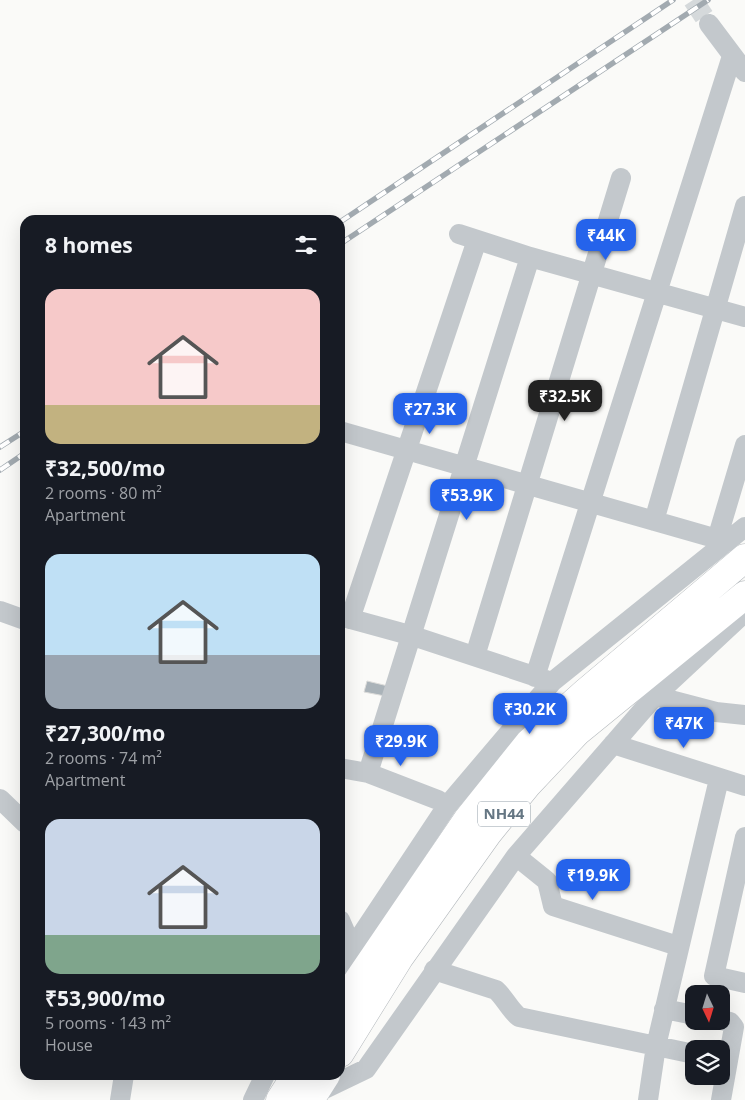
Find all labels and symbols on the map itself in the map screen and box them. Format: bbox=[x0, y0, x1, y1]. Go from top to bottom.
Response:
pin: ₹44K bbox=[576, 218, 636, 261]
pin: ₹32.5K bbox=[524, 380, 606, 422]
pin: ₹27.3K bbox=[389, 392, 471, 435]
pin: ₹53.9K bbox=[426, 478, 508, 521]
pin: ₹30.2K bbox=[489, 692, 571, 735]
pin: ₹47K bbox=[654, 706, 714, 749]
pin: ₹29.9K bbox=[360, 724, 442, 767]
road number: NH44 bbox=[478, 802, 530, 826]
pin: ₹19.9K bbox=[552, 858, 634, 901]
north arrow bbox=[685, 985, 730, 1030]

